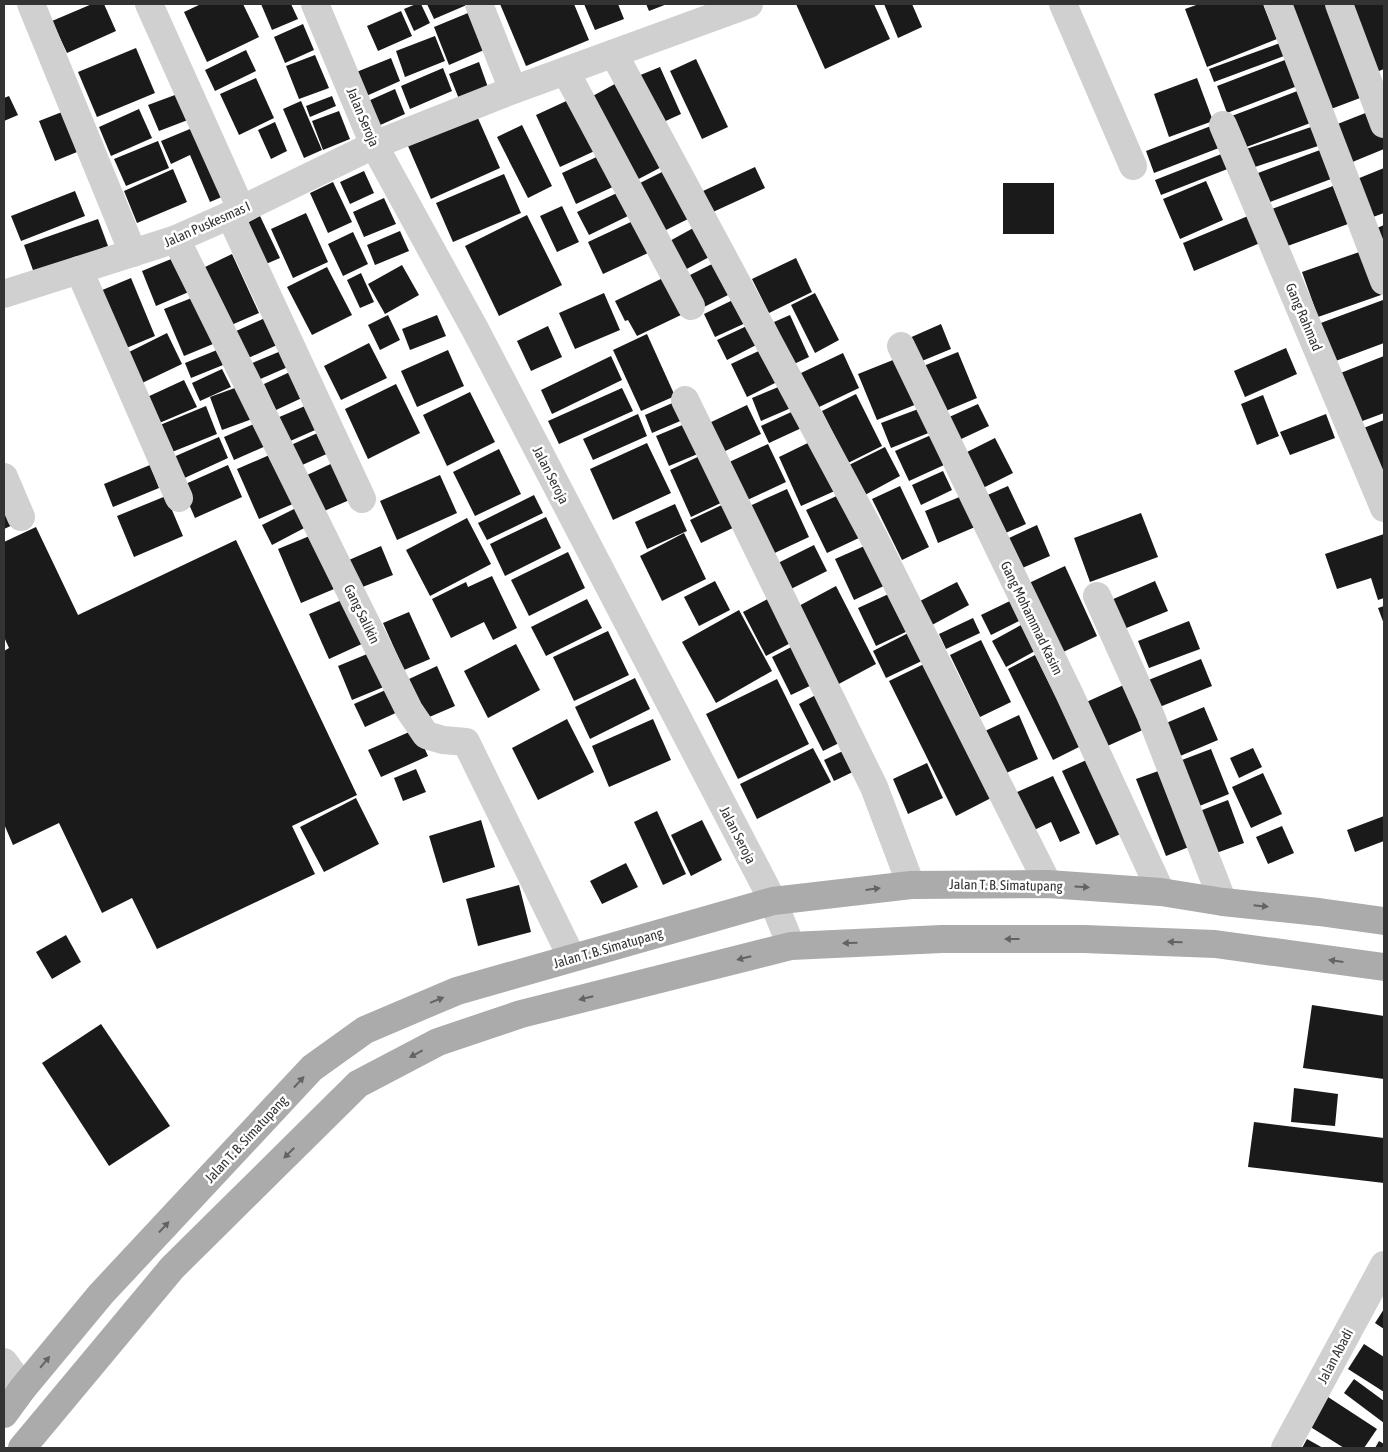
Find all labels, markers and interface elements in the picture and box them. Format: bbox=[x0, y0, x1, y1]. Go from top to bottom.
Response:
street label: Jalan Seroja bbox=[343, 85, 383, 149]
street label: Jalan Puskesmas I bbox=[161, 198, 253, 250]
street label: Gang Rahmad bbox=[1283, 281, 1325, 353]
street label: Jalan Seroja bbox=[530, 443, 572, 507]
street label: Gang Mohammad Kasim bbox=[998, 559, 1066, 677]
street label: Gang Salikin bbox=[341, 582, 383, 646]
street label: Jalan Seroja bbox=[717, 803, 759, 867]
street label: Jalan T. B. Simatupang bbox=[949, 876, 1063, 894]
one-way arrow bbox=[1075, 883, 1091, 891]
one-way arrow bbox=[865, 885, 881, 893]
one-way arrow bbox=[1254, 902, 1270, 910]
street label: Jalan T. B. Simatupang bbox=[551, 925, 665, 971]
one-way arrow bbox=[1004, 935, 1020, 943]
one-way arrow bbox=[1166, 938, 1182, 946]
one-way arrow bbox=[842, 940, 858, 948]
one-way arrow bbox=[736, 954, 751, 962]
one-way arrow bbox=[1328, 957, 1344, 965]
one-way arrow bbox=[579, 994, 594, 1002]
one-way arrow bbox=[429, 996, 444, 1003]
one-way arrow bbox=[408, 1050, 423, 1058]
one-way arrow bbox=[293, 1077, 305, 1089]
street label: Jalan T. B. Simatupang bbox=[202, 1092, 290, 1186]
one-way arrow bbox=[283, 1147, 295, 1159]
one-way arrow bbox=[158, 1221, 170, 1233]
street label: Jalan Abadi bbox=[1314, 1326, 1356, 1386]
one-way arrow bbox=[39, 1355, 50, 1368]

